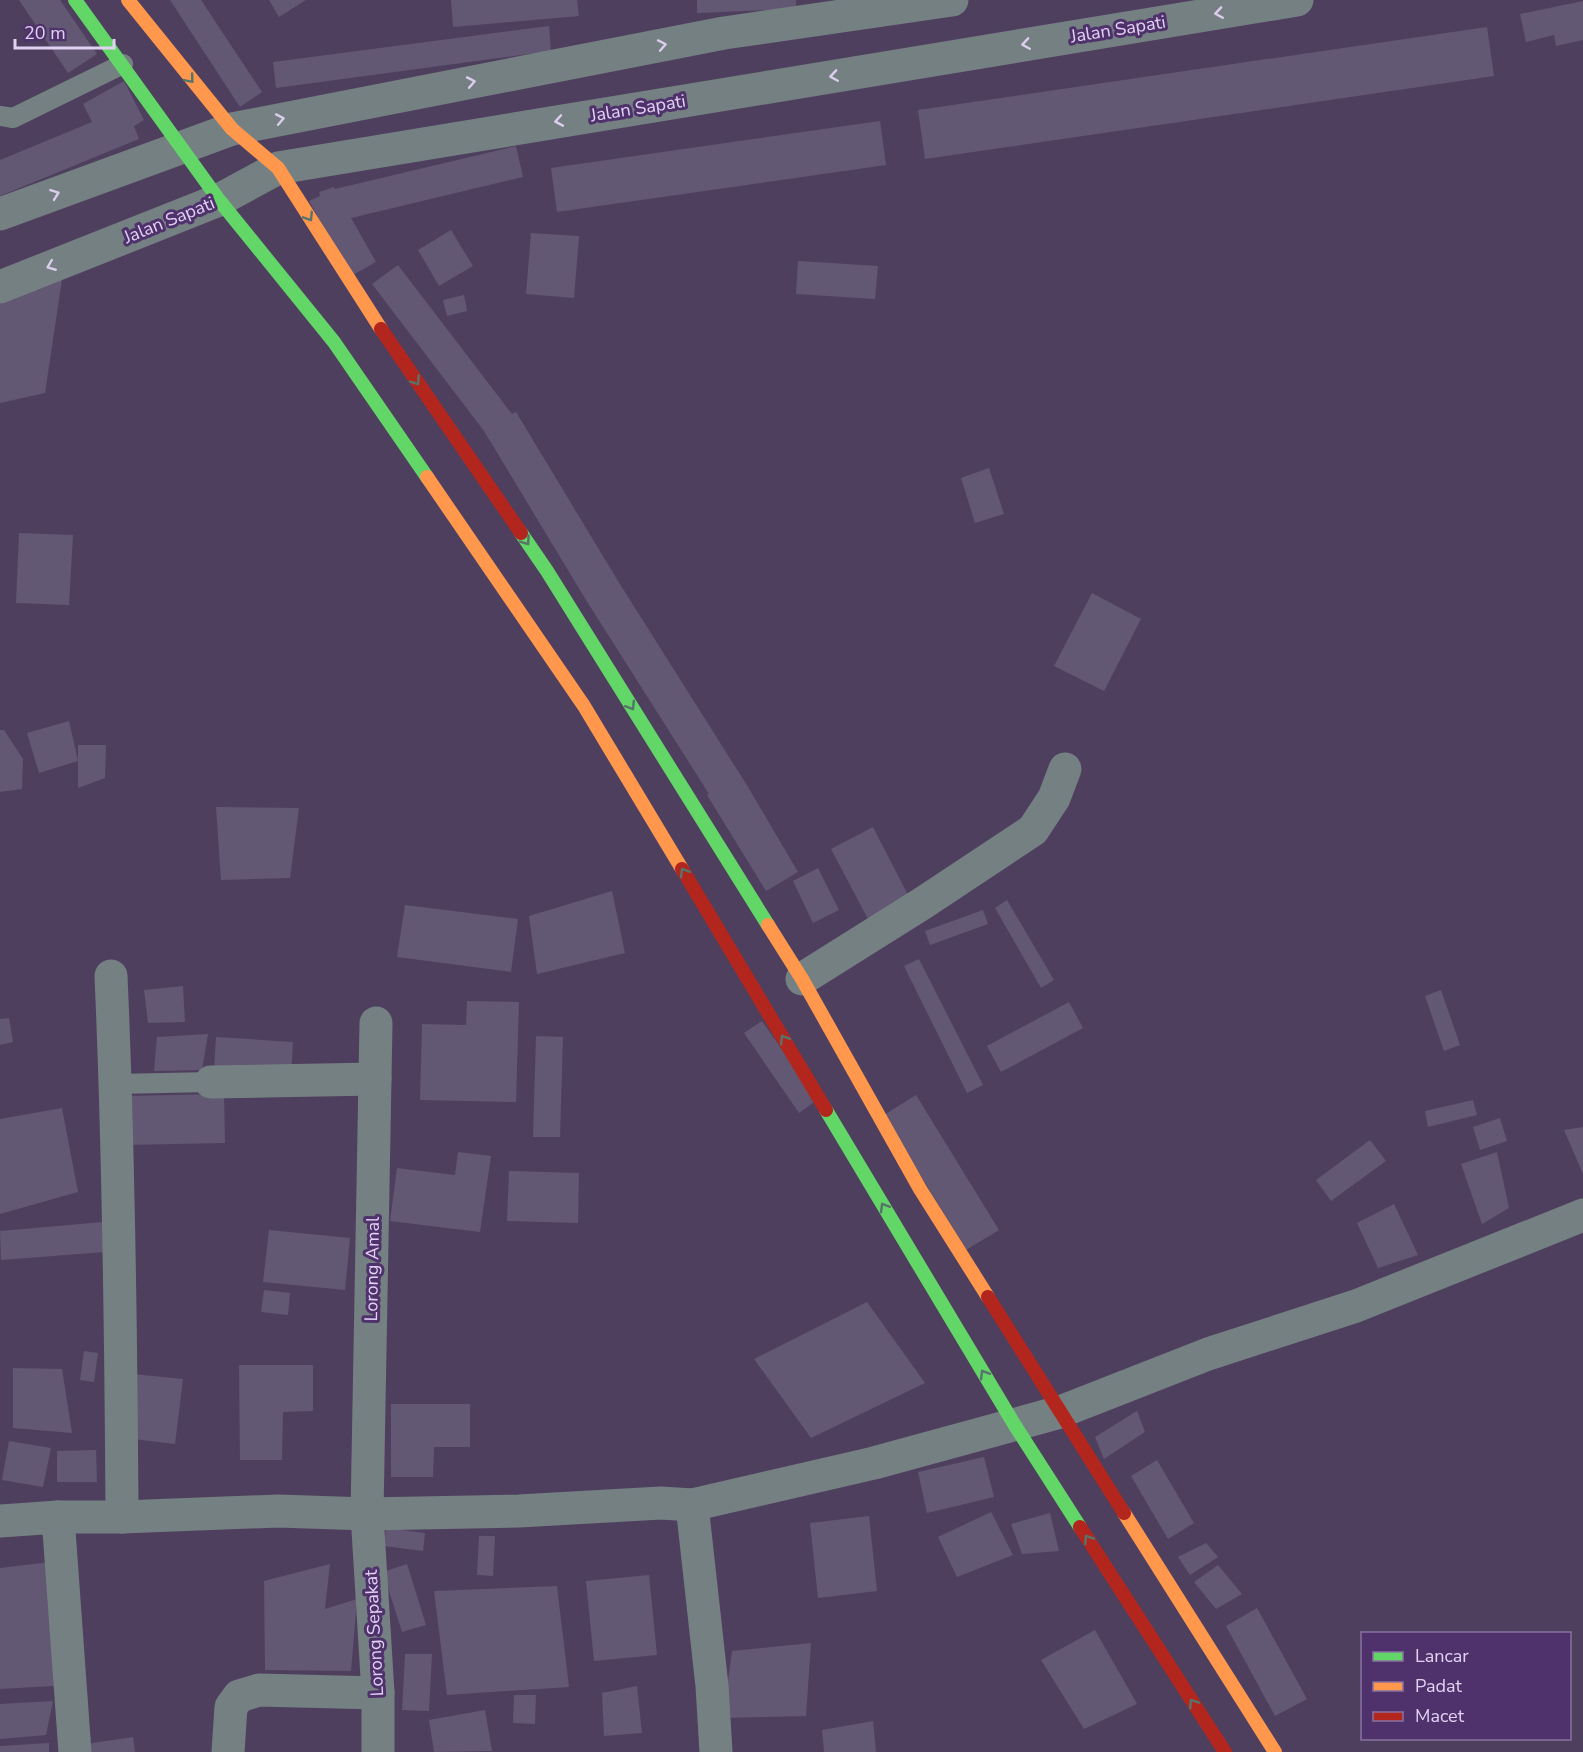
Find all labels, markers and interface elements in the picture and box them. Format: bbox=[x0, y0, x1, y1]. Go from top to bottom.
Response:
one-way arrow bbox=[1214, 6, 1224, 19]
street label: Jalan Sapati bbox=[1068, 10, 1167, 49]
scale bar bbox=[15, 12, 114, 50]
text: 20 m bbox=[24, 21, 66, 45]
one-way arrow bbox=[1022, 38, 1031, 50]
one-way arrow bbox=[657, 39, 667, 52]
one-way arrow bbox=[829, 69, 839, 81]
one-way arrow bbox=[183, 72, 194, 83]
one-way arrow bbox=[466, 76, 476, 89]
street label: Jalan Sapati bbox=[588, 89, 687, 128]
one-way arrow bbox=[274, 113, 284, 126]
one-way arrow bbox=[554, 114, 564, 127]
one-way arrow bbox=[49, 188, 60, 201]
street label: Jalan Sapati bbox=[119, 191, 218, 250]
one-way arrow bbox=[302, 211, 313, 222]
one-way arrow bbox=[46, 259, 57, 272]
one-way arrow bbox=[409, 374, 420, 385]
one-way arrow bbox=[519, 535, 530, 546]
one-way arrow bbox=[624, 699, 635, 710]
one-way arrow bbox=[680, 868, 691, 878]
one-way arrow bbox=[780, 1035, 791, 1045]
one-way arrow bbox=[880, 1203, 892, 1213]
street label: Lorong Amal bbox=[359, 1216, 385, 1322]
one-way arrow bbox=[980, 1370, 992, 1380]
one-way arrow bbox=[1084, 1534, 1095, 1545]
street label: Lorong Sepakat bbox=[359, 1568, 389, 1697]
legend bbox=[1361, 1632, 1571, 1740]
text: Lancar bbox=[1415, 1644, 1469, 1668]
text: Padat bbox=[1415, 1674, 1463, 1698]
one-way arrow bbox=[1189, 1699, 1201, 1709]
text: Macet bbox=[1415, 1704, 1465, 1728]

